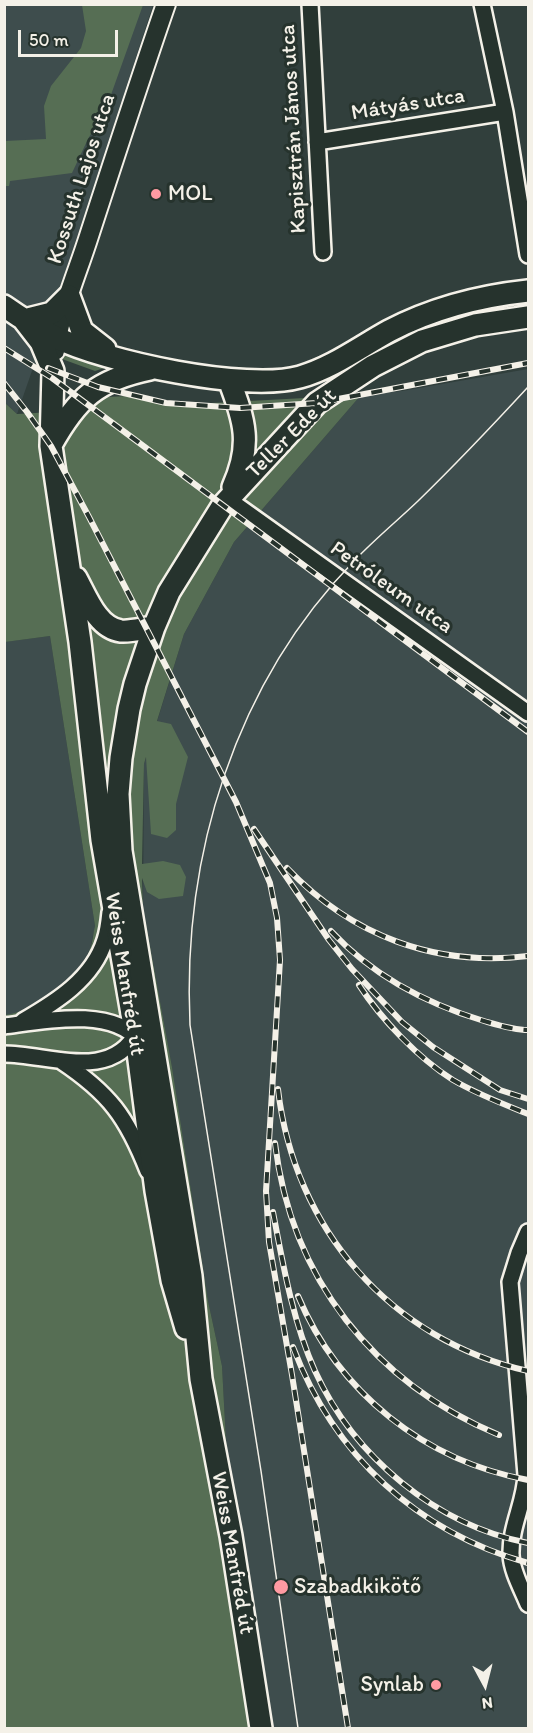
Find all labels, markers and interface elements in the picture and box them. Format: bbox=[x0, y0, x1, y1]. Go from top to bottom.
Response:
scale bar bbox=[21, 18, 122, 56]
street label: Kapisztrán János utca bbox=[275, 24, 313, 234]
text: 50 m bbox=[29, 29, 69, 51]
street label: Mátyás utca bbox=[349, 83, 467, 127]
street label: Kossuth Lajos utca bbox=[42, 91, 122, 267]
place label: MOL bbox=[168, 181, 212, 207]
marker: MOL bbox=[149, 187, 163, 201]
street label: Teller Ede út bbox=[241, 383, 343, 485]
street label: Petróleum utca bbox=[325, 536, 457, 640]
street label: Weiss Manfréd út bbox=[98, 890, 150, 1058]
street label: Weiss Manfréd út bbox=[205, 1469, 259, 1637]
place label: Szabadkikötő bbox=[294, 1574, 421, 1600]
marker: Szabadkikötő bbox=[272, 1578, 290, 1596]
north arrow bbox=[455, 1655, 515, 1715]
place label: Synlab bbox=[361, 1672, 424, 1698]
marker: Synlab bbox=[429, 1678, 443, 1692]
text: N bbox=[481, 1693, 494, 1713]

